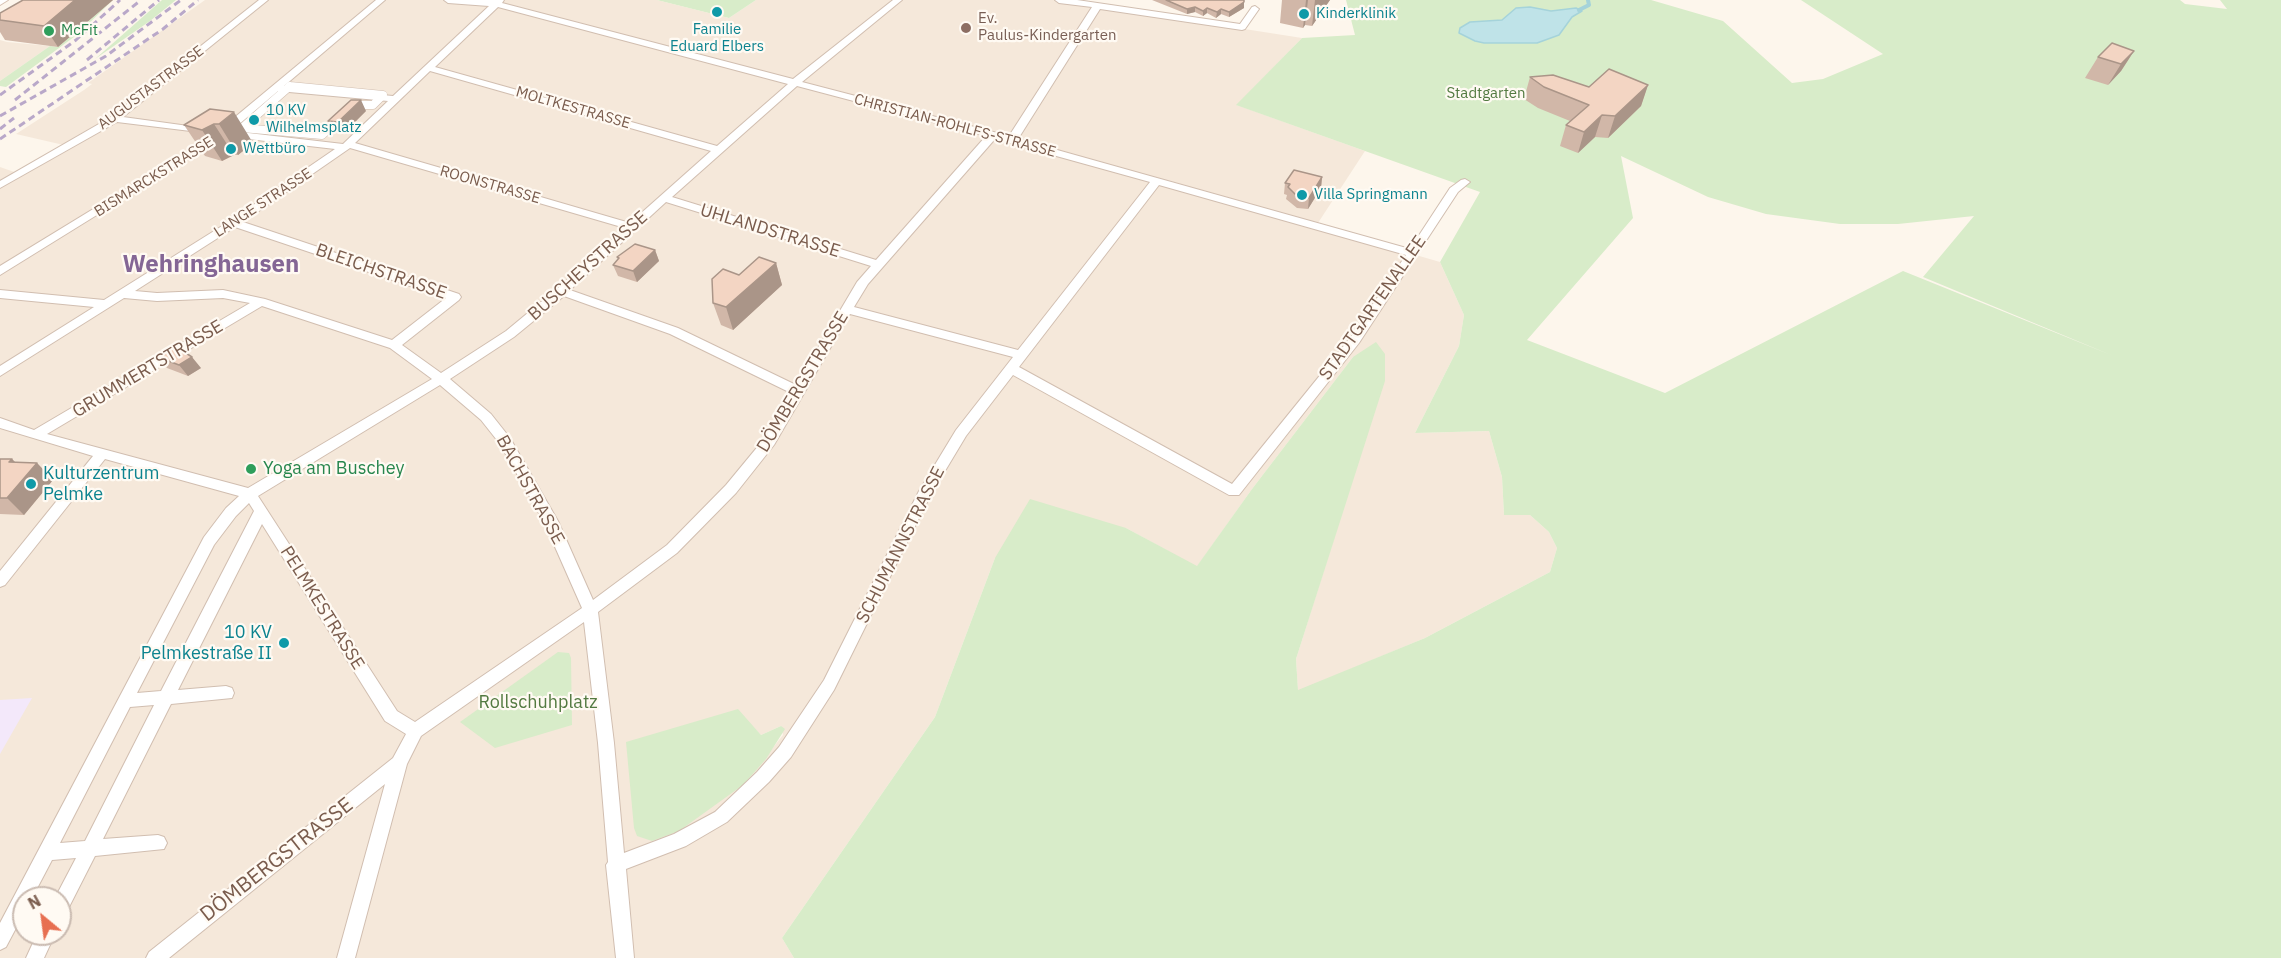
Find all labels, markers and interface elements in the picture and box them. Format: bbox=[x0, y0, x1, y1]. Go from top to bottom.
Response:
marker: Familie Eduard Elbers bbox=[710, 5, 724, 19]
place label: Kinderklinik bbox=[1316, 5, 1396, 23]
marker: Kinderklinik bbox=[1297, 7, 1311, 21]
place label: Ev. Paulus-Kindergarten bbox=[978, 10, 1116, 45]
place label: Familie Eduard Elbers bbox=[670, 21, 764, 56]
marker: Ev. Paulus-Kindergarten bbox=[959, 21, 973, 35]
place label: McFit bbox=[61, 22, 98, 40]
marker: McFit bbox=[42, 24, 56, 38]
street label: AUGUSTASTRASSE bbox=[94, 42, 208, 134]
street label: MOLTKESTRASSE bbox=[514, 83, 632, 133]
park label: Stadtgarten bbox=[1446, 85, 1526, 103]
street label: CHRISTIAN-ROHLFS-STRASSE bbox=[852, 90, 1058, 162]
place label: 10 KV Wilhelmsplatz bbox=[266, 102, 361, 137]
marker: 10 KV Wilhelmsplatz bbox=[247, 113, 261, 127]
street label: BISMARCKSTRASSE bbox=[91, 133, 217, 221]
place label: Wettbüro bbox=[243, 140, 306, 158]
marker: Wettbüro bbox=[224, 142, 238, 156]
street label: ROONSTRASSE bbox=[438, 162, 542, 208]
street label: LANGE STRASSE bbox=[211, 165, 315, 241]
place label: Villa Springmann bbox=[1314, 186, 1428, 204]
marker: Villa Springmann bbox=[1295, 188, 1309, 202]
street label: UHLANDSTRASSE bbox=[697, 199, 843, 263]
street label: BUSCHEYSTRASSE bbox=[524, 207, 652, 325]
street label: STADTGARTENALLEE bbox=[1315, 232, 1431, 384]
street label: BLEICHSTRASSE bbox=[313, 239, 449, 305]
district label: Wehringhausen bbox=[123, 251, 299, 279]
street label: DÖMBERGSTRASSE bbox=[752, 308, 854, 456]
street label: GRUMMERTSTRASSE bbox=[69, 316, 227, 422]
street label: BACHSTRASSE bbox=[491, 432, 569, 548]
place label: Yoga am Buschey bbox=[263, 458, 405, 480]
marker: Yoga am Buschey bbox=[244, 462, 258, 476]
place label: Kulturzentrum Pelmke bbox=[43, 463, 160, 506]
street label: SCHUMANNSTRASSE bbox=[852, 463, 950, 627]
marker: Kulturzentrum Pelmke bbox=[24, 477, 38, 491]
street label: PELMKESTRASSE bbox=[275, 542, 369, 674]
place label: 10 KV Pelmkestraße II bbox=[141, 622, 272, 664]
marker: 10 KV Pelmkestraße II bbox=[277, 636, 291, 650]
park label: Rollschuhplatz bbox=[478, 692, 598, 714]
street label: DÖMBERGSTRASSE bbox=[196, 792, 358, 928]
north arrow bbox=[12, 886, 72, 946]
text: N bbox=[24, 890, 44, 914]

